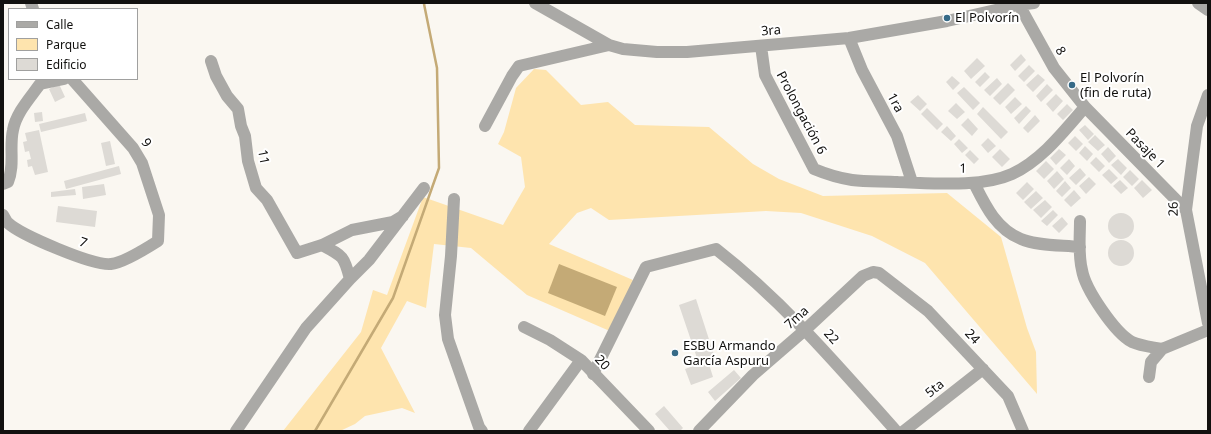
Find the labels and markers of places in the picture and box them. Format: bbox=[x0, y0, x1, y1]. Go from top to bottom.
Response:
place label: El Polvorín bbox=[955, 10, 1019, 26]
marker: El Polvorín bbox=[942, 13, 952, 23]
place label: El Polvorín (fin de ruta) bbox=[1080, 70, 1151, 101]
marker: El Polvorín (fin de ruta) bbox=[1067, 80, 1077, 90]
place label: ESBU Armando García Aspuru bbox=[683, 338, 776, 369]
marker: ESBU Armando García Aspuru bbox=[670, 348, 680, 358]

